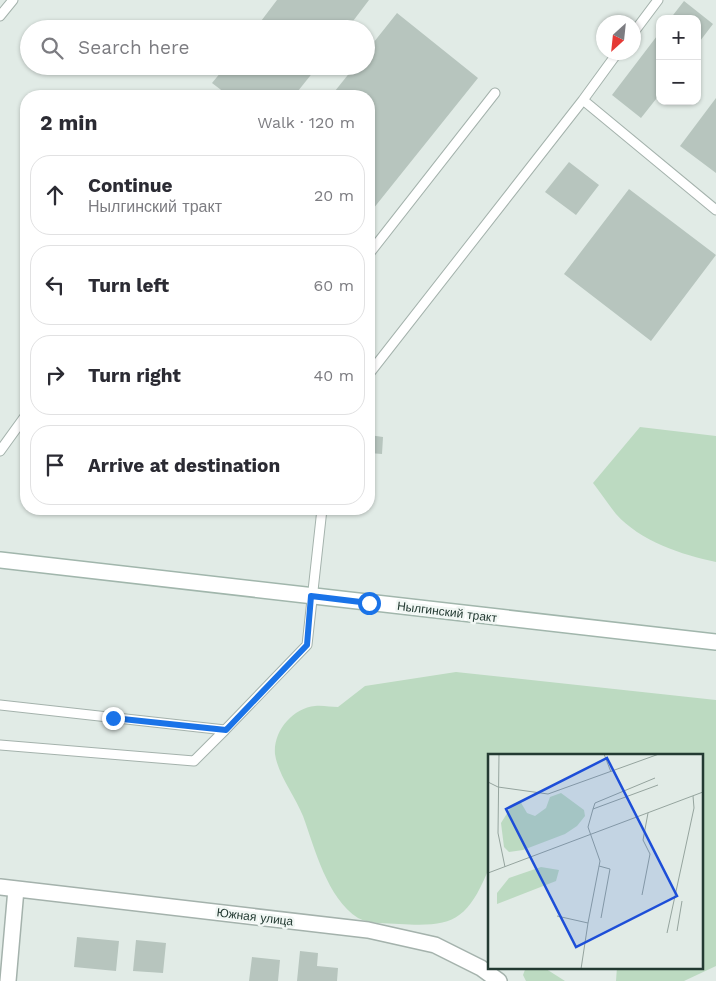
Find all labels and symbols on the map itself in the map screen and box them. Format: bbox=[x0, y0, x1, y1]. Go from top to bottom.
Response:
north arrow bbox=[596, 15, 641, 60]
route start bbox=[358, 592, 381, 615]
street label: Нылгинский тракт bbox=[396, 599, 498, 625]
route end bbox=[102, 707, 125, 730]
inset map bbox=[488, 754, 704, 968]
street label: Южная улица bbox=[216, 905, 294, 929]

